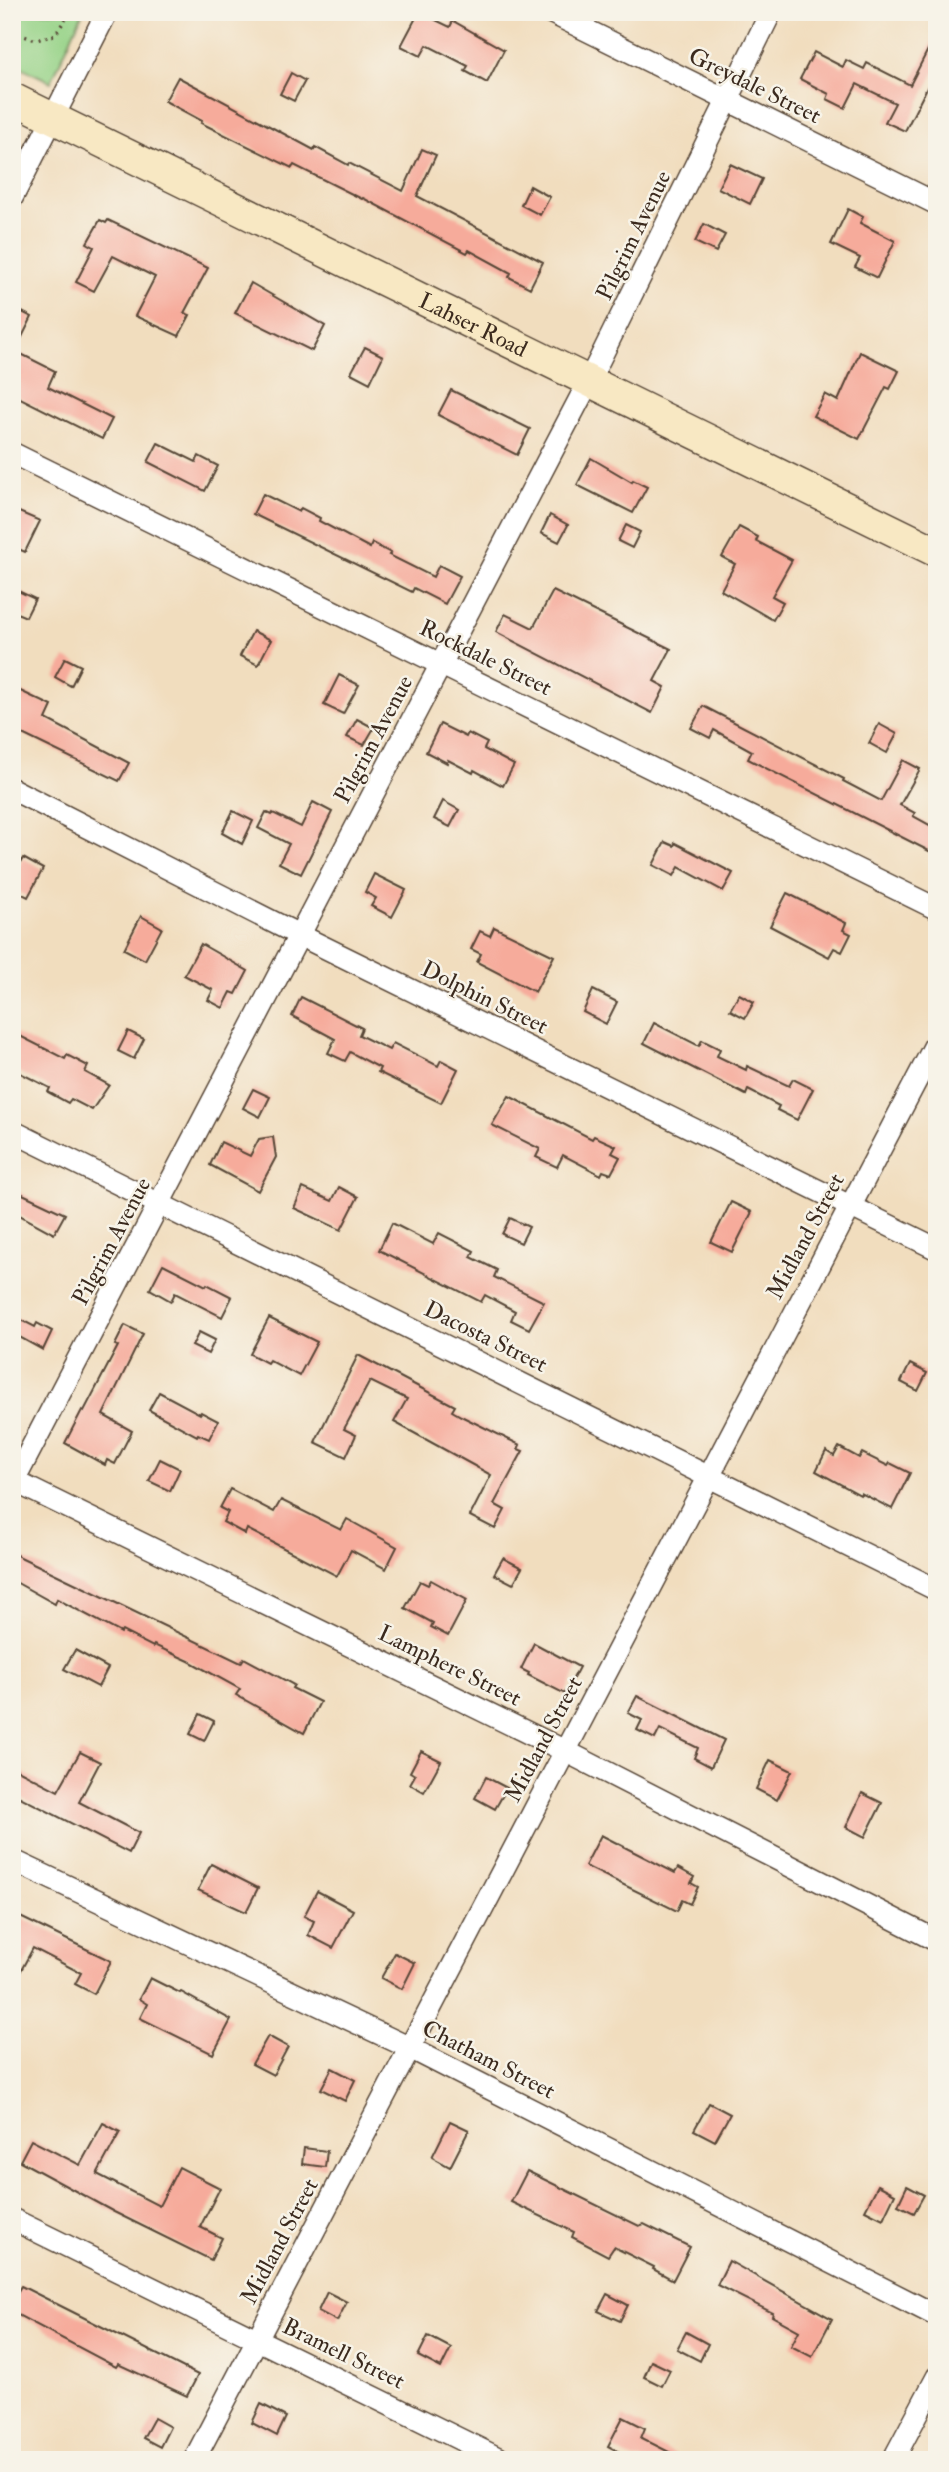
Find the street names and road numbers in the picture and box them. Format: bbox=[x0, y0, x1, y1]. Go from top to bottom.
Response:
street label: Greydale Street bbox=[684, 41, 826, 130]
street label: Pilgrim Avenue bbox=[590, 165, 677, 305]
street label: Lahser Road bbox=[414, 286, 532, 364]
street label: Rockdale Street bbox=[415, 613, 557, 702]
street label: Pilgrim Avenue bbox=[328, 670, 419, 808]
street label: Dolphin Street bbox=[416, 954, 553, 1041]
street label: Midland Street bbox=[760, 1168, 851, 1304]
street label: Pilgrim Avenue bbox=[66, 1172, 157, 1310]
street label: Dacosta Street bbox=[419, 1294, 552, 1379]
street label: Lamphere Street bbox=[373, 1618, 526, 1713]
street label: Midland Street bbox=[498, 1671, 589, 1807]
street label: Chatham Street bbox=[417, 2014, 560, 2105]
street label: Midland Street bbox=[234, 2173, 325, 2309]
street label: Bramell Street bbox=[278, 2311, 410, 2396]

